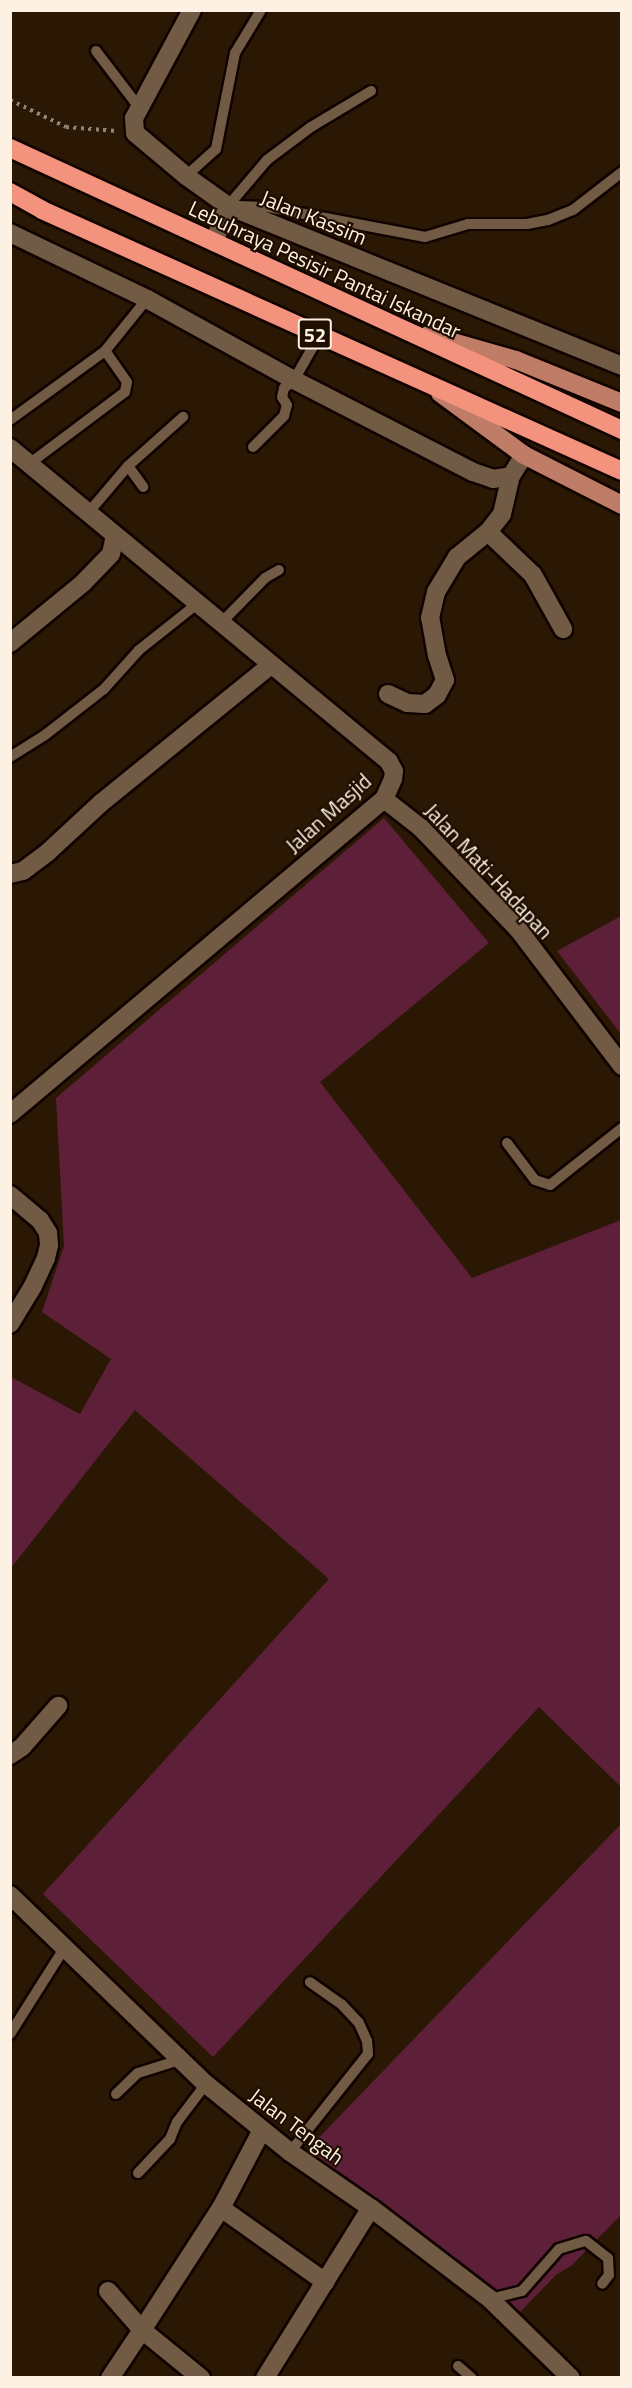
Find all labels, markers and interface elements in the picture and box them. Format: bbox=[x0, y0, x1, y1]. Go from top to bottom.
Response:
street label: Jalan Kassim bbox=[257, 184, 371, 250]
street label: Lebuhraya Pesisir Pantai Iskandar bbox=[185, 195, 465, 343]
road number: 52 bbox=[297, 317, 333, 351]
street label: Jalan Masjid bbox=[280, 768, 376, 858]
street label: Jalan Mati-Hadapan bbox=[420, 798, 558, 944]
street label: Jalan Tengah bbox=[245, 2082, 349, 2170]

